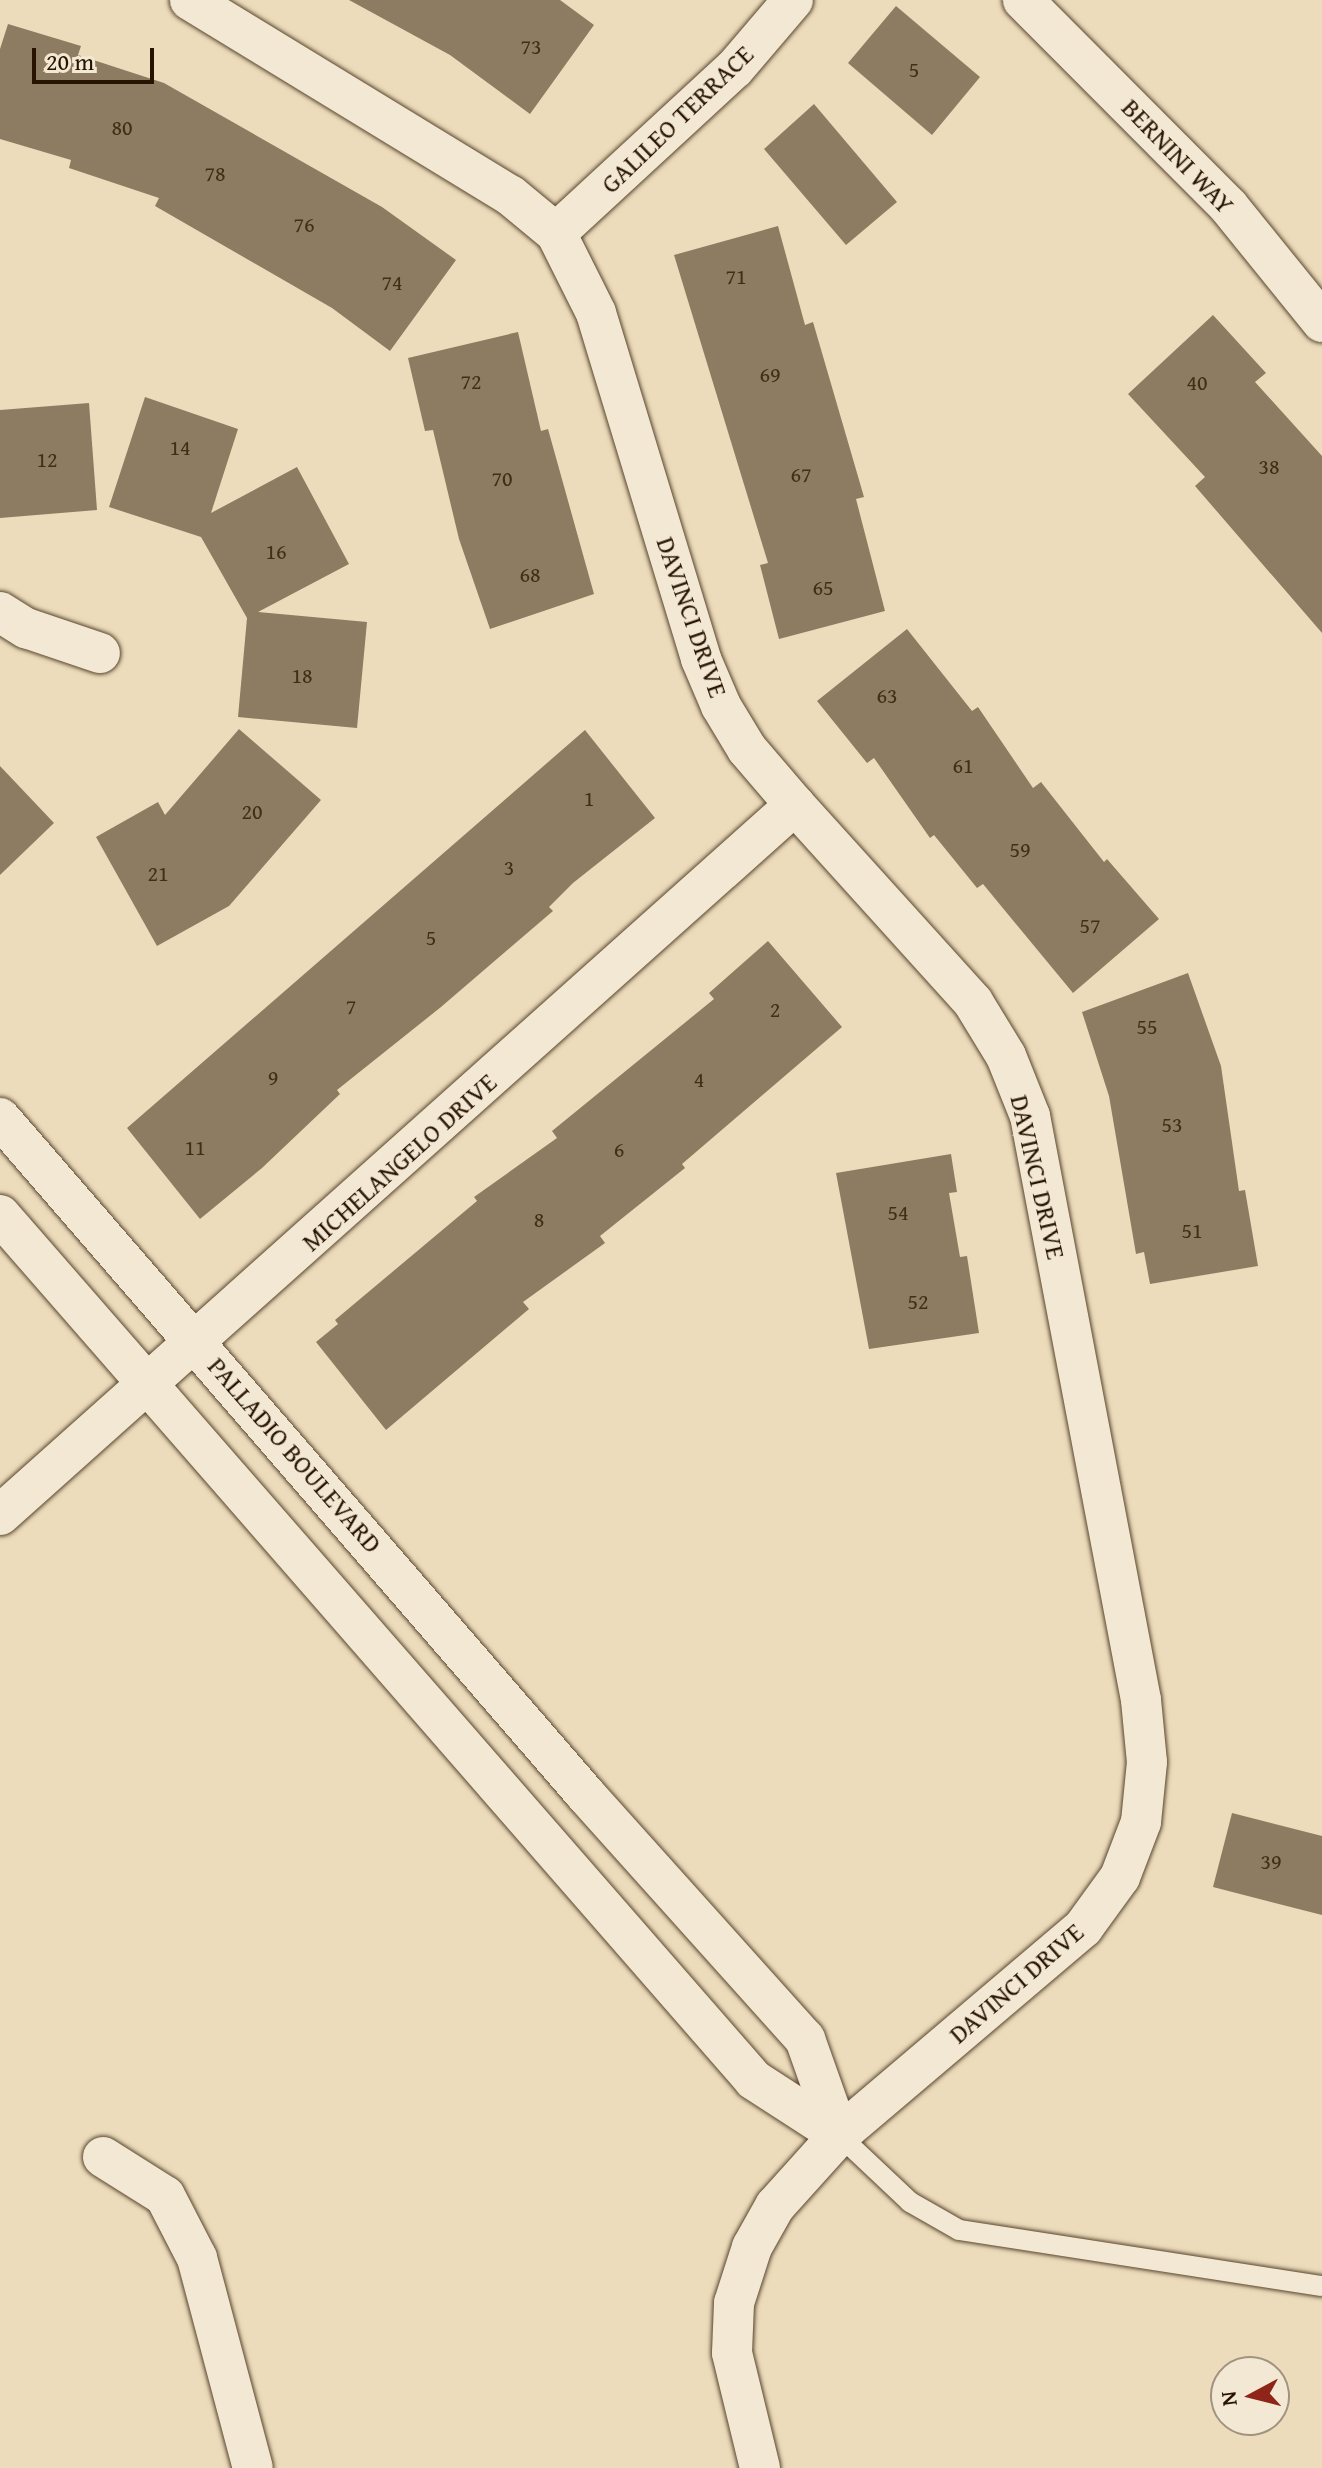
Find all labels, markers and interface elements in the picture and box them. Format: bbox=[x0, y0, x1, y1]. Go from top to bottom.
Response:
scale bar bbox=[36, 32, 158, 82]
house number: 73 bbox=[520, 34, 542, 60]
street label: GALILEO TERRACE bbox=[594, 39, 760, 199]
text: 20 m bbox=[46, 44, 94, 79]
house number: 5 bbox=[909, 57, 919, 83]
street label: BERNINI WAY bbox=[1115, 92, 1241, 220]
house number: 80 bbox=[111, 115, 133, 141]
house number: 78 bbox=[204, 161, 226, 187]
house number: 76 bbox=[293, 212, 315, 238]
house number: 71 bbox=[725, 264, 747, 290]
house number: 74 bbox=[381, 270, 403, 296]
house number: 69 bbox=[759, 362, 781, 388]
house number: 72 bbox=[460, 369, 482, 395]
house number: 40 bbox=[1186, 370, 1208, 396]
house number: 14 bbox=[169, 435, 191, 461]
house number: 12 bbox=[36, 447, 58, 473]
house number: 38 bbox=[1258, 454, 1280, 480]
house number: 67 bbox=[790, 462, 812, 488]
house number: 70 bbox=[491, 466, 513, 492]
street label: DAVINCI DRIVE bbox=[650, 533, 734, 701]
house number: 16 bbox=[265, 539, 287, 565]
house number: 68 bbox=[519, 562, 541, 588]
house number: 65 bbox=[812, 575, 834, 601]
house number: 18 bbox=[291, 663, 313, 689]
house number: 63 bbox=[876, 683, 898, 709]
house number: 61 bbox=[952, 753, 974, 779]
house number: 1 bbox=[584, 786, 594, 812]
house number: 20 bbox=[241, 799, 263, 825]
house number: 59 bbox=[1009, 837, 1031, 863]
house number: 3 bbox=[504, 855, 514, 881]
house number: 21 bbox=[147, 861, 169, 887]
house number: 57 bbox=[1079, 913, 1101, 939]
house number: 5 bbox=[426, 925, 436, 951]
house number: 7 bbox=[346, 994, 356, 1020]
house number: 2 bbox=[770, 997, 780, 1023]
house number: 55 bbox=[1136, 1014, 1158, 1040]
house number: 9 bbox=[268, 1065, 278, 1091]
street label: MICHELANGELO DRIVE bbox=[295, 1066, 503, 1258]
house number: 4 bbox=[694, 1067, 704, 1093]
street label: DAVINCI DRIVE bbox=[1004, 1092, 1072, 1262]
house number: 53 bbox=[1161, 1112, 1183, 1138]
house number: 11 bbox=[184, 1135, 206, 1161]
house number: 6 bbox=[614, 1137, 624, 1163]
house number: 54 bbox=[887, 1200, 909, 1226]
house number: 8 bbox=[534, 1207, 544, 1233]
house number: 51 bbox=[1181, 1218, 1203, 1244]
house number: 52 bbox=[907, 1289, 929, 1315]
street label: PALLADIO BOULEVARD bbox=[202, 1351, 388, 1559]
house number: 39 bbox=[1260, 1849, 1282, 1875]
street label: DAVINCI DRIVE bbox=[943, 1916, 1089, 2050]
north arrow bbox=[1210, 2356, 1290, 2436]
text: N bbox=[1211, 2389, 1245, 2408]

